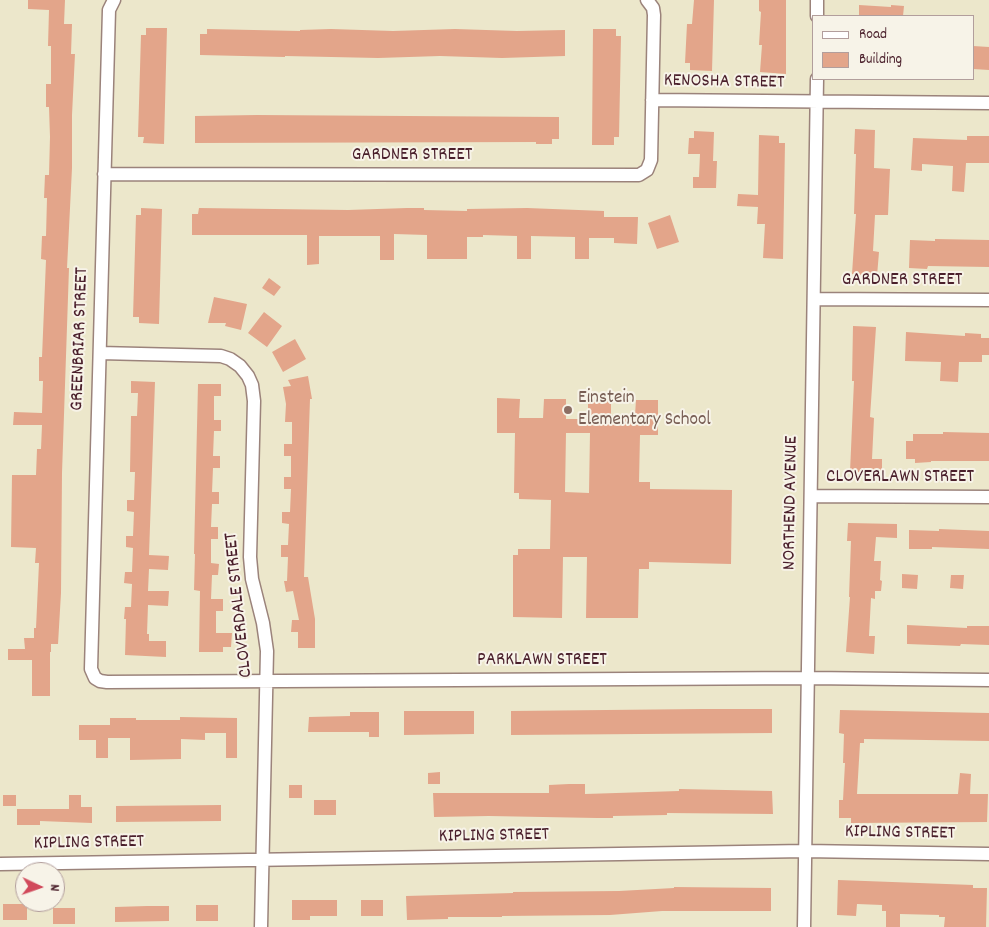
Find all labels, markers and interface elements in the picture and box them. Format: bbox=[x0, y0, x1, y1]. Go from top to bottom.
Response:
legend bbox=[812, 15, 974, 80]
text: Road bbox=[859, 24, 887, 46]
text: Building bbox=[859, 49, 902, 71]
street label: KENOSHA STREET bbox=[664, 71, 784, 95]
street label: GARDNER STREET bbox=[352, 145, 472, 167]
street label: GREENBRIAR STREET bbox=[67, 267, 95, 411]
street label: GARDNER STREET bbox=[842, 270, 962, 292]
place label: Einstein Elementary School bbox=[578, 388, 711, 432]
marker: Einstein Elementary School bbox=[562, 404, 574, 416]
street label: NORTHEND AVENUE bbox=[779, 436, 805, 570]
street label: CLOVERLAWN STREET bbox=[826, 467, 974, 489]
street label: CLOVERDALE STREET bbox=[221, 531, 259, 679]
street label: PARKLAWN STREET bbox=[477, 650, 607, 672]
street label: KIPLING STREET bbox=[845, 822, 955, 846]
street label: KIPLING STREET bbox=[439, 825, 549, 849]
street label: KIPLING STREET bbox=[34, 832, 144, 856]
north arrow bbox=[15, 862, 65, 912]
text: N bbox=[44, 884, 64, 892]

